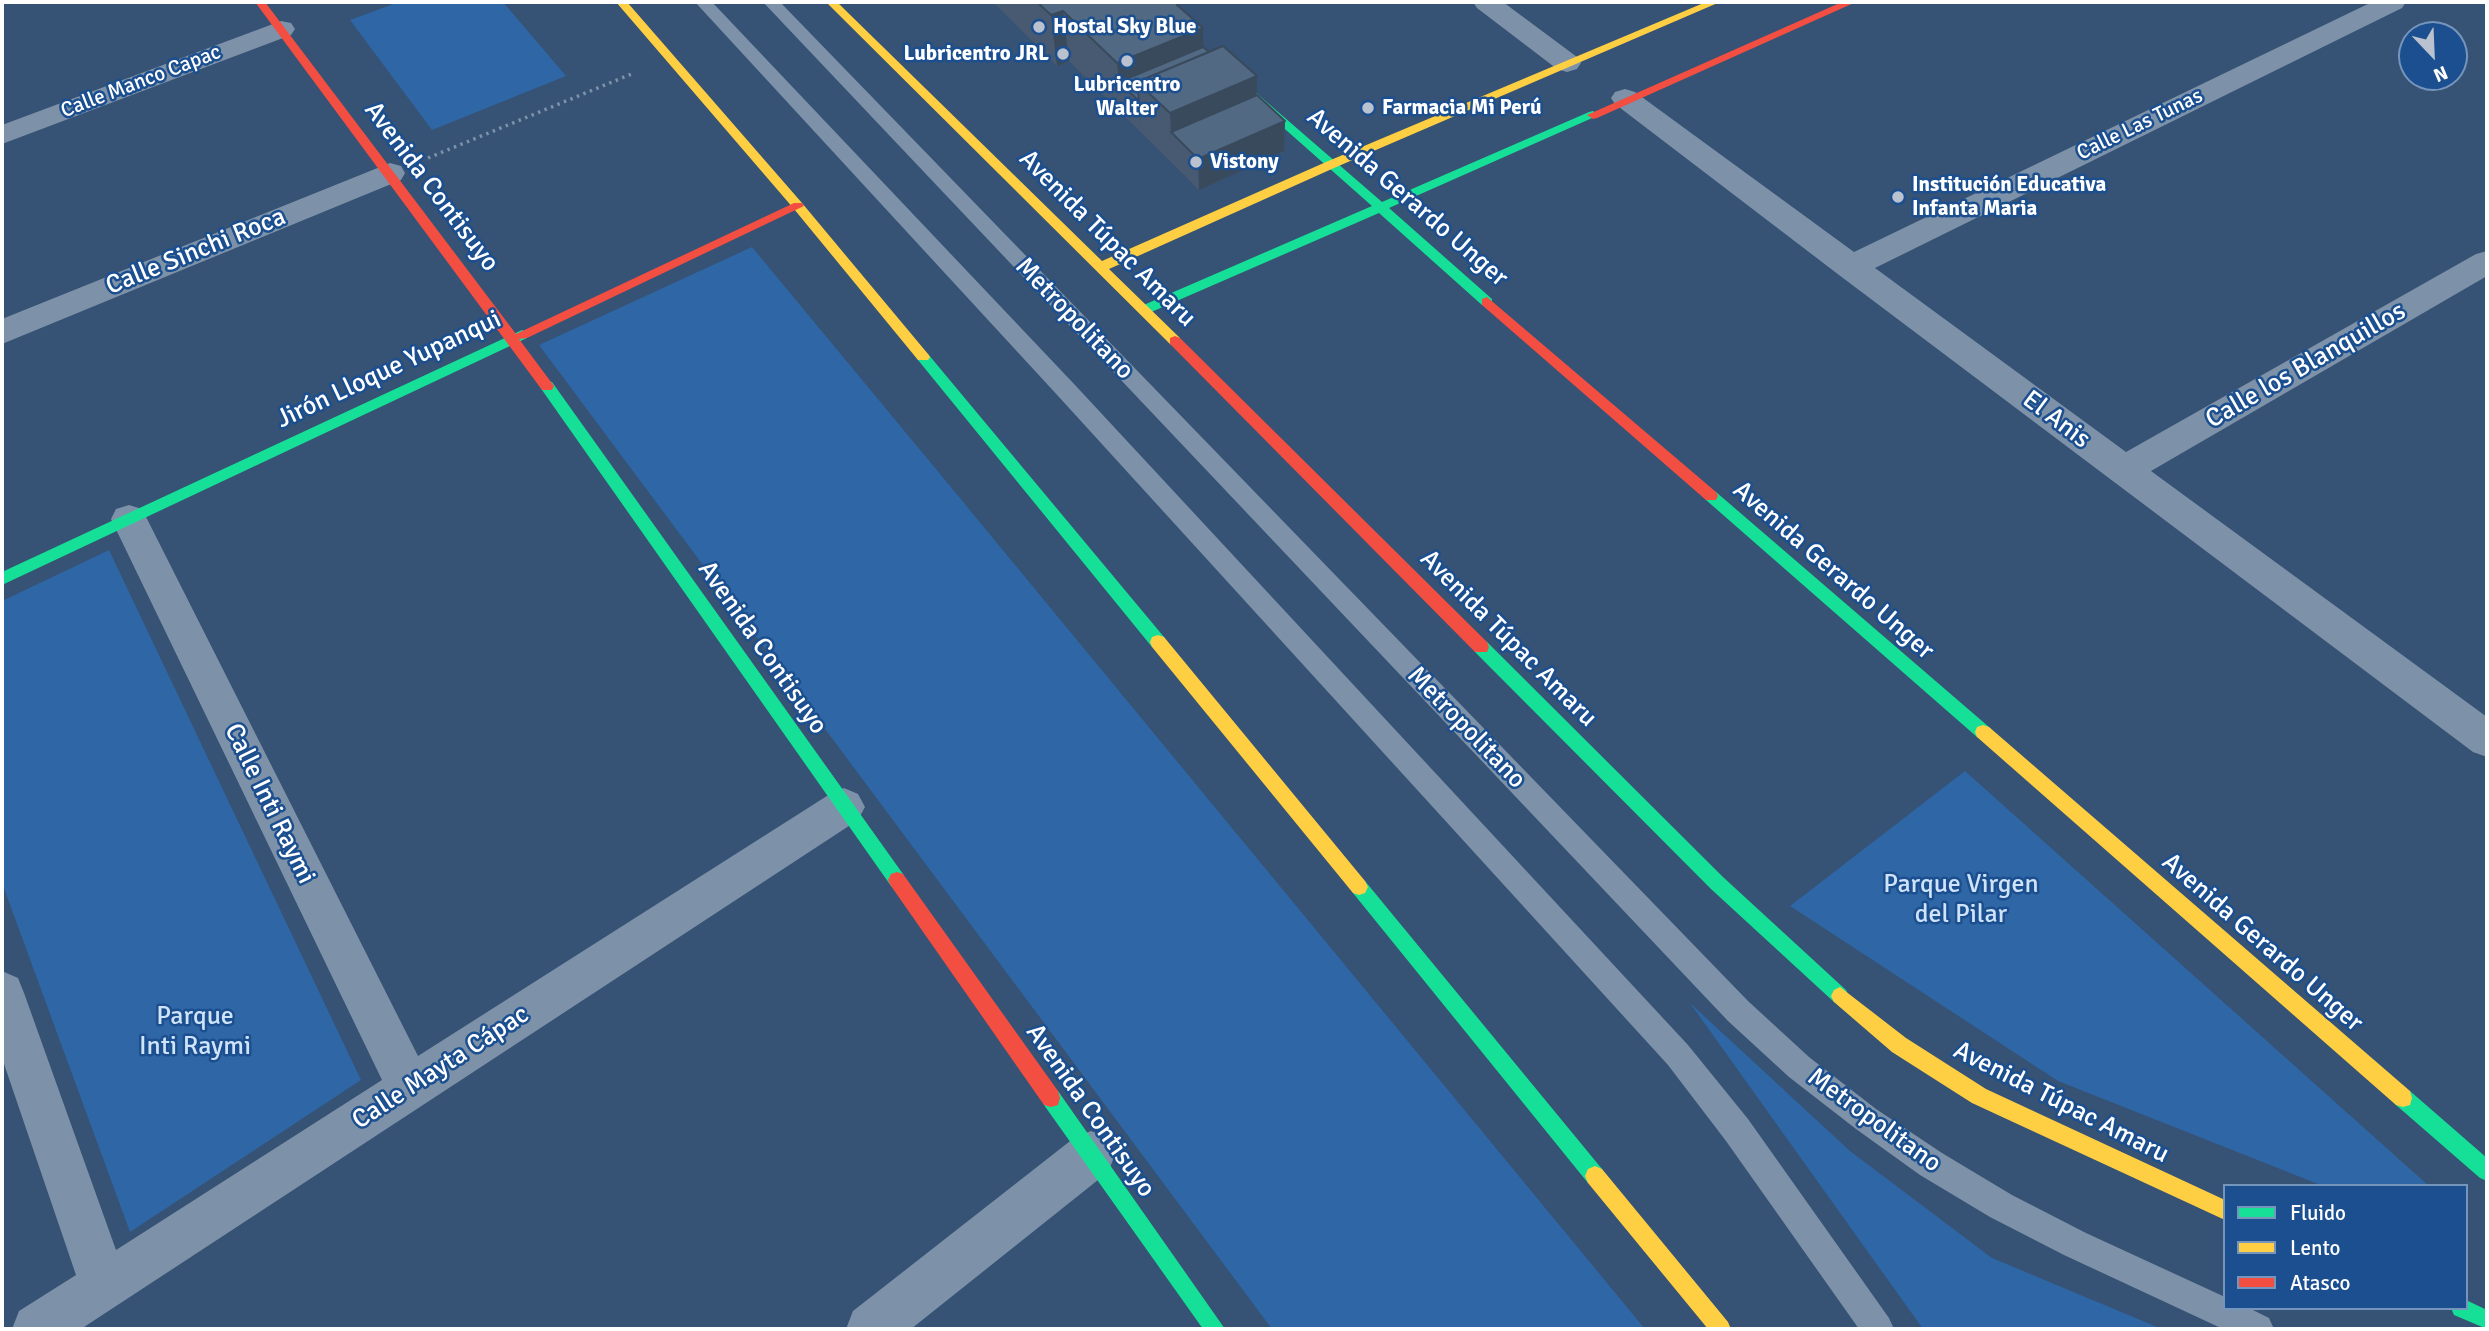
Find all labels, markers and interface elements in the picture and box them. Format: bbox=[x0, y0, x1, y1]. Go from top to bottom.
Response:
place label: Hostal Sky Blue bbox=[1053, 14, 1196, 40]
marker: Hostal Sky Blue bbox=[1031, 19, 1047, 35]
north arrow bbox=[2398, 21, 2468, 91]
street label: Calle Manco Capac bbox=[57, 40, 225, 124]
place label: Lubricentro JRL bbox=[904, 41, 1049, 67]
marker: Lubricentro JRL bbox=[1055, 46, 1071, 62]
marker: Lubricentro Walter bbox=[1119, 53, 1135, 69]
text: N bbox=[2430, 60, 2451, 87]
place label: Lubricentro Walter bbox=[1073, 72, 1181, 122]
street label: Calle Las Tunas bbox=[2073, 84, 2207, 166]
place label: Farmacia Mi Perú bbox=[1382, 95, 1542, 121]
street label: Avenida Contisuyo bbox=[357, 96, 505, 278]
marker: Farmacia Mi Perú bbox=[1360, 100, 1376, 116]
street label: Avenida Gerardo Unger bbox=[1300, 102, 1514, 294]
street label: Avenida Túpac Amaru bbox=[1012, 144, 1202, 334]
place label: Vistony bbox=[1210, 149, 1279, 175]
marker: Vistony bbox=[1188, 154, 1204, 170]
place label: Institución Educativa Infanta Maria bbox=[1912, 172, 2106, 222]
marker: Institución Educativa Infanta Maria bbox=[1890, 189, 1906, 205]
street label: Calle Sinchi Roca bbox=[101, 202, 291, 302]
street label: Metropolitano bbox=[1008, 252, 1140, 386]
street label: Calle los Blanquillos bbox=[2201, 296, 2411, 436]
street label: Jirón Lloque Yupanqui bbox=[272, 304, 506, 436]
street label: El Anis bbox=[2016, 385, 2096, 455]
street label: Avenida Gerardo Unger bbox=[1726, 475, 1940, 667]
street label: Avenida Túpac Amaru bbox=[1413, 544, 1603, 734]
street label: Avenida Contisuyo bbox=[691, 555, 833, 741]
street label: Metropolitano bbox=[1400, 661, 1532, 795]
street label: Calle Inti Raymi bbox=[217, 719, 321, 889]
street label: Avenida Gerardo Unger bbox=[2155, 847, 2369, 1039]
park label: Parque Virgen del Pilar bbox=[1883, 869, 2039, 931]
street label: Calle Mayta Cápac bbox=[347, 999, 535, 1137]
park label: Parque Inti Raymi bbox=[139, 1001, 251, 1062]
street label: Avenida Contisuyo bbox=[1019, 1018, 1161, 1204]
street label: Avenida Túpac Amaru bbox=[1948, 1035, 2174, 1171]
street label: Metropolitano bbox=[1801, 1062, 1947, 1180]
legend bbox=[2223, 1184, 2468, 1310]
text: Fluido bbox=[2290, 1200, 2346, 1226]
text: Lento bbox=[2290, 1235, 2340, 1261]
text: Atasco bbox=[2290, 1270, 2350, 1296]

